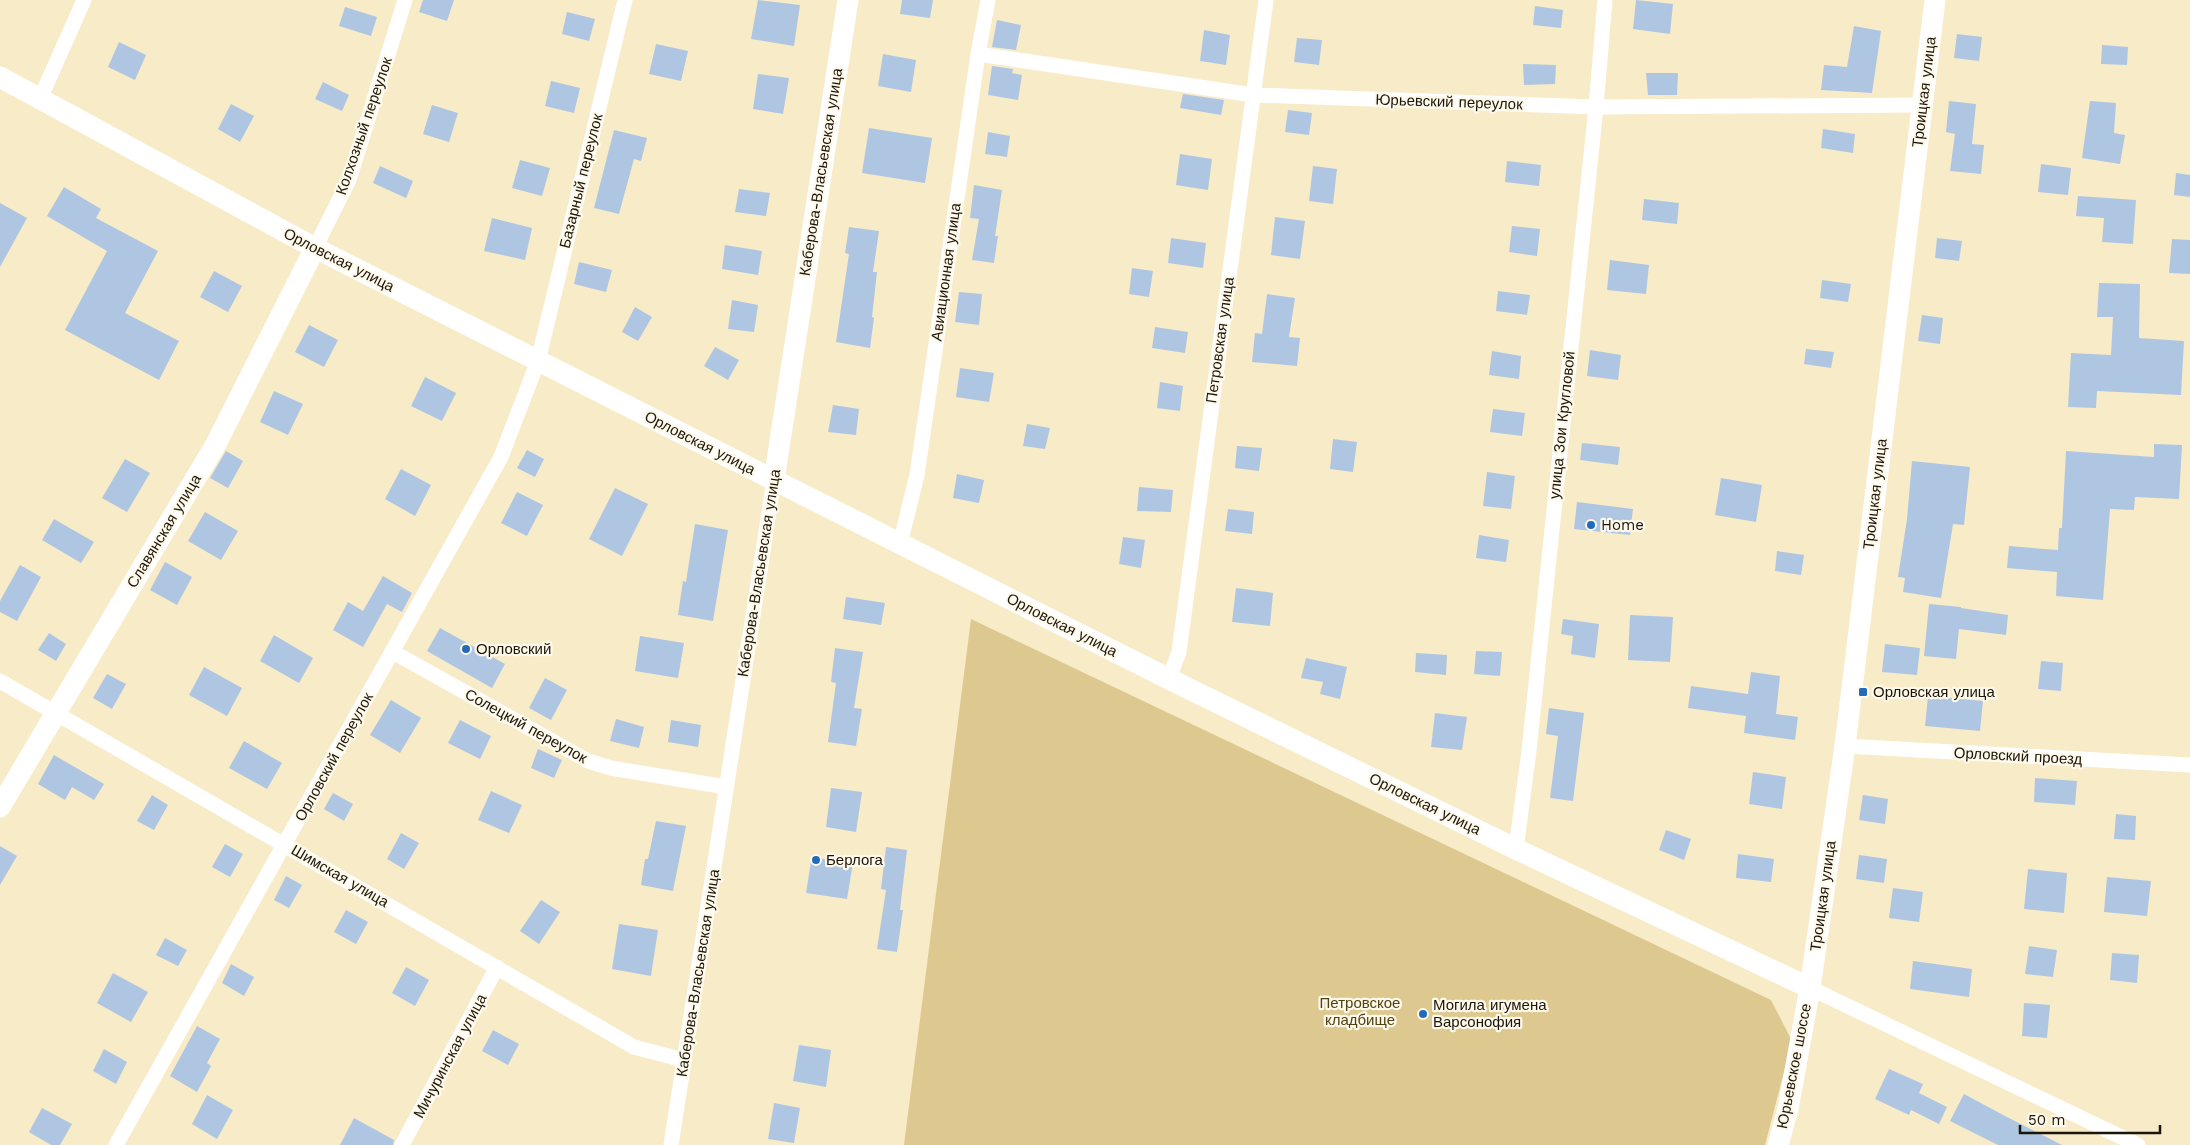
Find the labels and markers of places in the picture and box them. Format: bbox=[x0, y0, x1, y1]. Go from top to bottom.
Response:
place label: Home bbox=[1601, 516, 1644, 534]
marker: Home bbox=[1585, 519, 1597, 531]
place label: Орловский bbox=[476, 640, 551, 658]
marker: Орловский bbox=[460, 643, 472, 655]
place label: Орловская улица bbox=[1873, 683, 1995, 701]
marker: Орловская улица bbox=[1857, 686, 1869, 698]
place label: Берлога bbox=[826, 851, 883, 869]
marker: Берлога bbox=[810, 854, 822, 866]
place label: Могила игумена Варсонофия bbox=[1433, 996, 1547, 1031]
marker: Могила игумена Варсонофия bbox=[1417, 1008, 1429, 1020]

